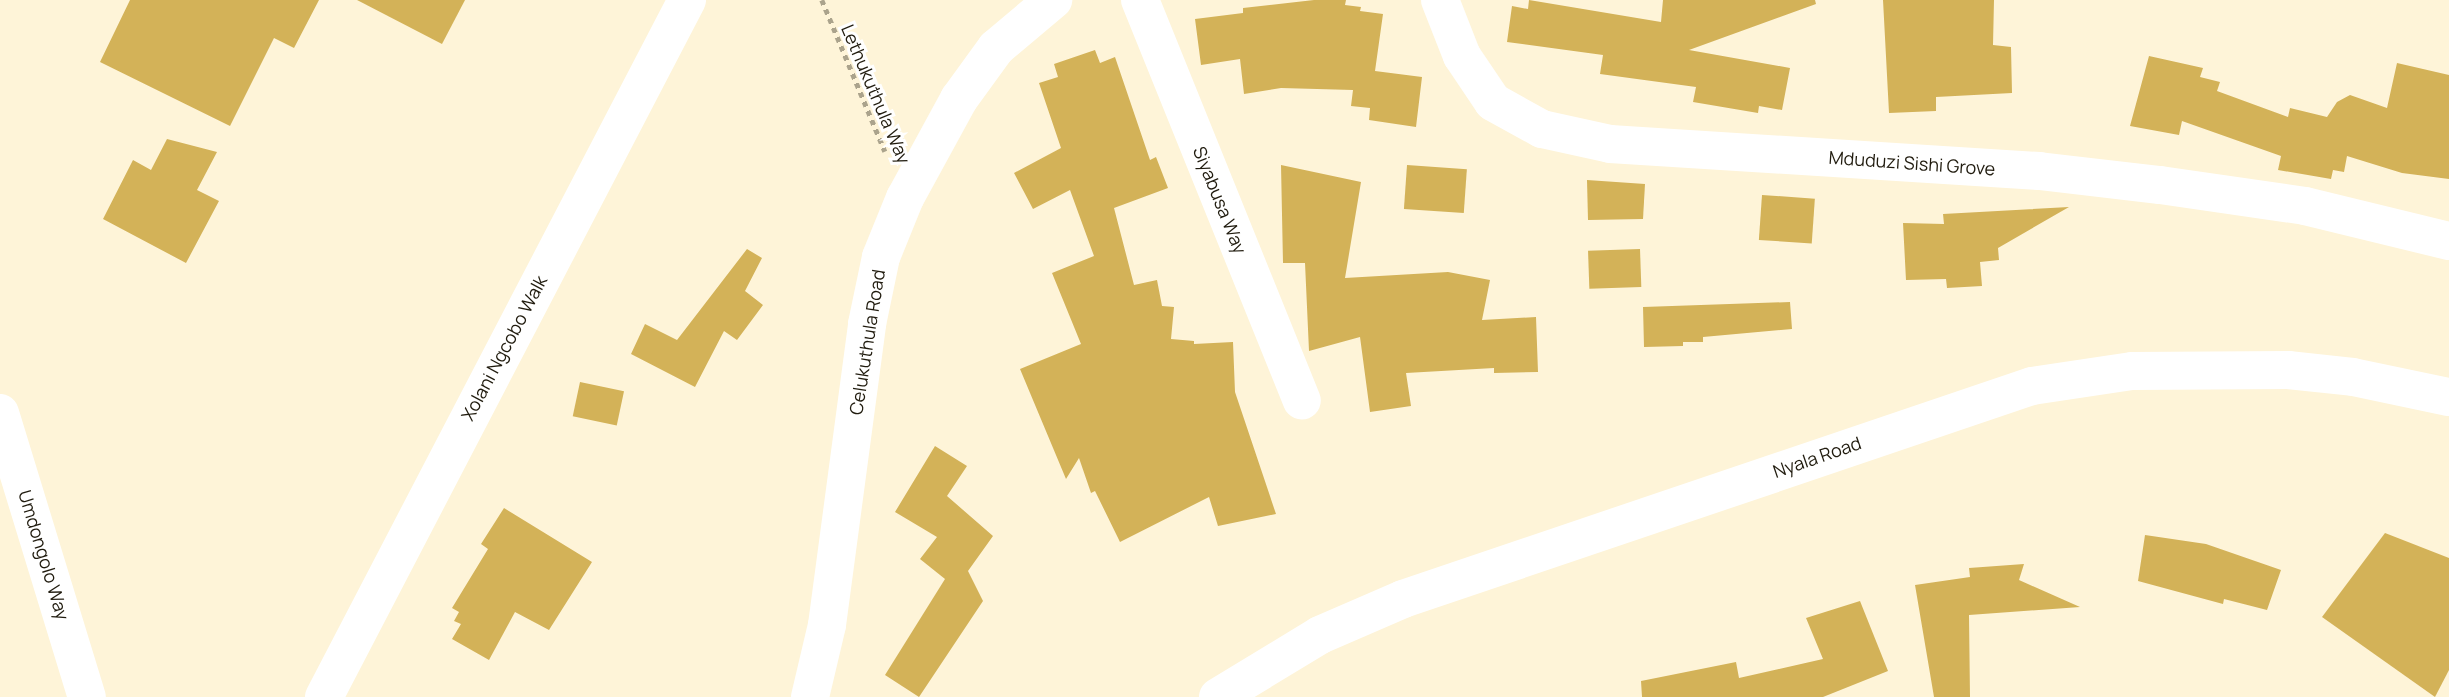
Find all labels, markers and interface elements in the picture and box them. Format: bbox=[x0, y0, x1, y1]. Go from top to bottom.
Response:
street label: Lethukuthula Way bbox=[837, 21, 915, 167]
street label: Siyabusa Way bbox=[1189, 143, 1251, 257]
street label: Mduduzi Sishi Grove bbox=[1828, 146, 1996, 180]
street label: Celukuthula Road bbox=[845, 268, 889, 416]
street label: Xolani Ngcobo Walk bbox=[457, 272, 551, 424]
street label: Nyala Road bbox=[1770, 432, 1864, 482]
street label: Umdongolo Way bbox=[14, 487, 74, 623]

